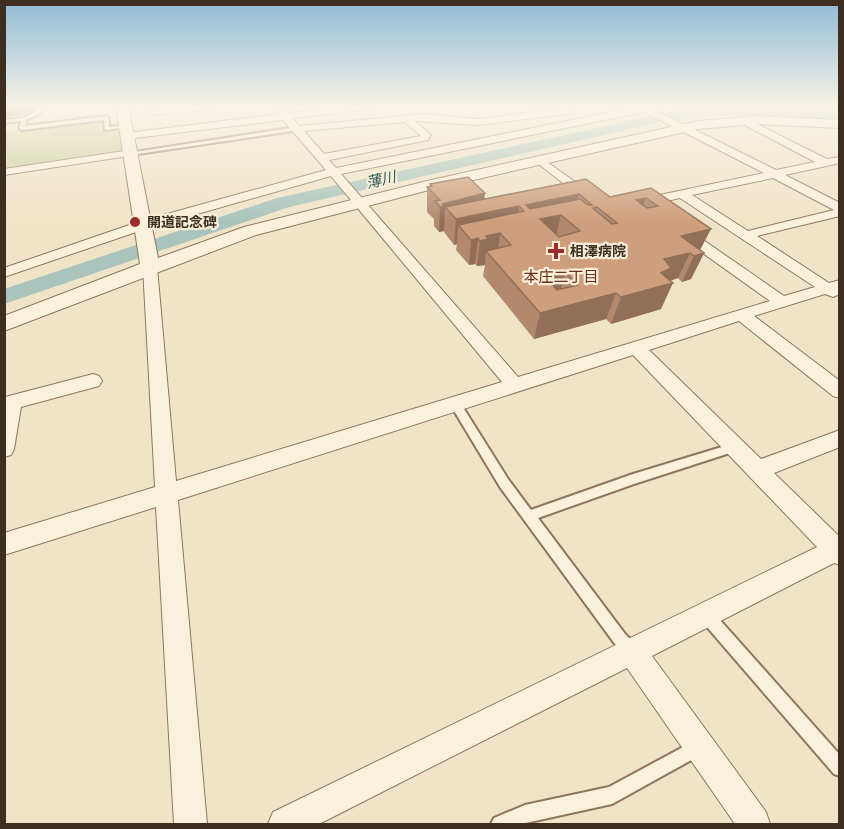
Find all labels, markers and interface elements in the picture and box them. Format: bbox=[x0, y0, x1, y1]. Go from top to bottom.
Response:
water label: 薄川 bbox=[365, 168, 399, 191]
marker: 開道記念碑 bbox=[128, 215, 142, 229]
place label: 開道記念碑 bbox=[147, 215, 217, 230]
marker: 相澤病院 bbox=[547, 242, 565, 260]
place label: 相澤病院 bbox=[570, 244, 626, 259]
district label: 本庄二丁目 bbox=[523, 269, 599, 285]

